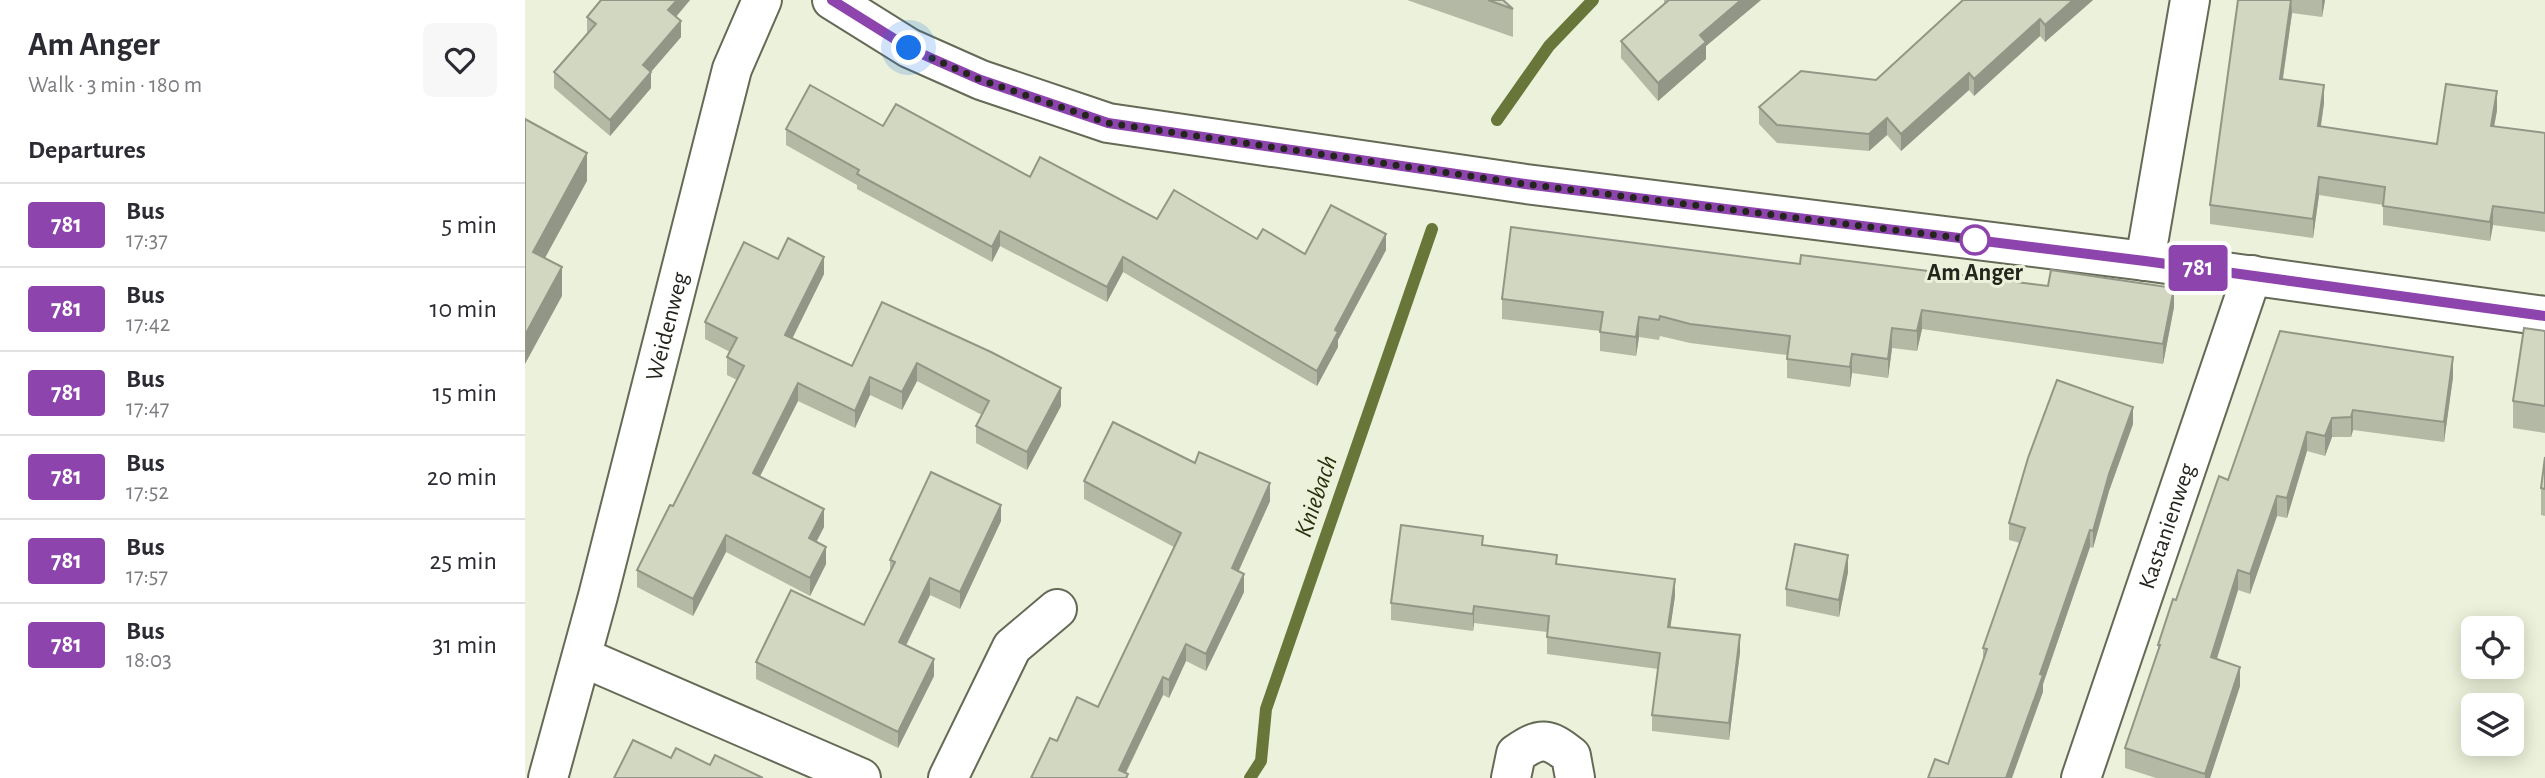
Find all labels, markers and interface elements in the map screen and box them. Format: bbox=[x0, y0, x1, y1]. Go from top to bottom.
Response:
button: heart bbox=[423, 23, 497, 97]
text: Am Anger bbox=[28, 29, 160, 62]
your location bbox=[891, 30, 926, 65]
text: Walk · 3 min · 180 m bbox=[28, 74, 202, 97]
text: Departures bbox=[28, 137, 146, 163]
text: Bus bbox=[126, 198, 165, 224]
text: 5 min bbox=[441, 212, 497, 238]
text: 781 bbox=[51, 213, 82, 237]
marker: Am Anger bbox=[1960, 225, 1990, 255]
text: 17:37 bbox=[126, 229, 168, 252]
line badge: 781 bbox=[2158, 245, 2238, 291]
text: 781 bbox=[2183, 256, 2213, 280]
place label: Am Anger bbox=[1927, 261, 2024, 285]
street label: Weidenweg bbox=[642, 269, 693, 383]
text: Bus bbox=[126, 282, 165, 308]
text: 10 min bbox=[430, 296, 497, 322]
text: 781 bbox=[51, 297, 82, 321]
text: 17:42 bbox=[126, 313, 170, 336]
text: Bus bbox=[126, 366, 165, 392]
text: 15 min bbox=[432, 380, 497, 406]
text: 781 bbox=[51, 381, 82, 405]
text: 17:47 bbox=[126, 397, 169, 420]
text: Bus bbox=[126, 450, 165, 476]
water label: Kniebach bbox=[1290, 452, 1342, 541]
street label: Kastanienweg bbox=[2135, 460, 2200, 592]
text: 20 min bbox=[427, 464, 497, 490]
text: 781 bbox=[51, 465, 82, 489]
text: 17:52 bbox=[126, 481, 169, 504]
text: Bus bbox=[126, 534, 165, 560]
text: 25 min bbox=[430, 548, 497, 574]
text: 781 bbox=[51, 549, 82, 573]
text: 17:57 bbox=[126, 565, 168, 588]
map controls bbox=[2461, 616, 2524, 756]
button: locate bbox=[2461, 616, 2524, 679]
text: Bus bbox=[126, 618, 165, 644]
text: 31 min bbox=[433, 632, 497, 658]
text: 781 bbox=[51, 633, 82, 657]
text: 18:03 bbox=[126, 649, 172, 672]
button: layers bbox=[2461, 693, 2524, 756]

